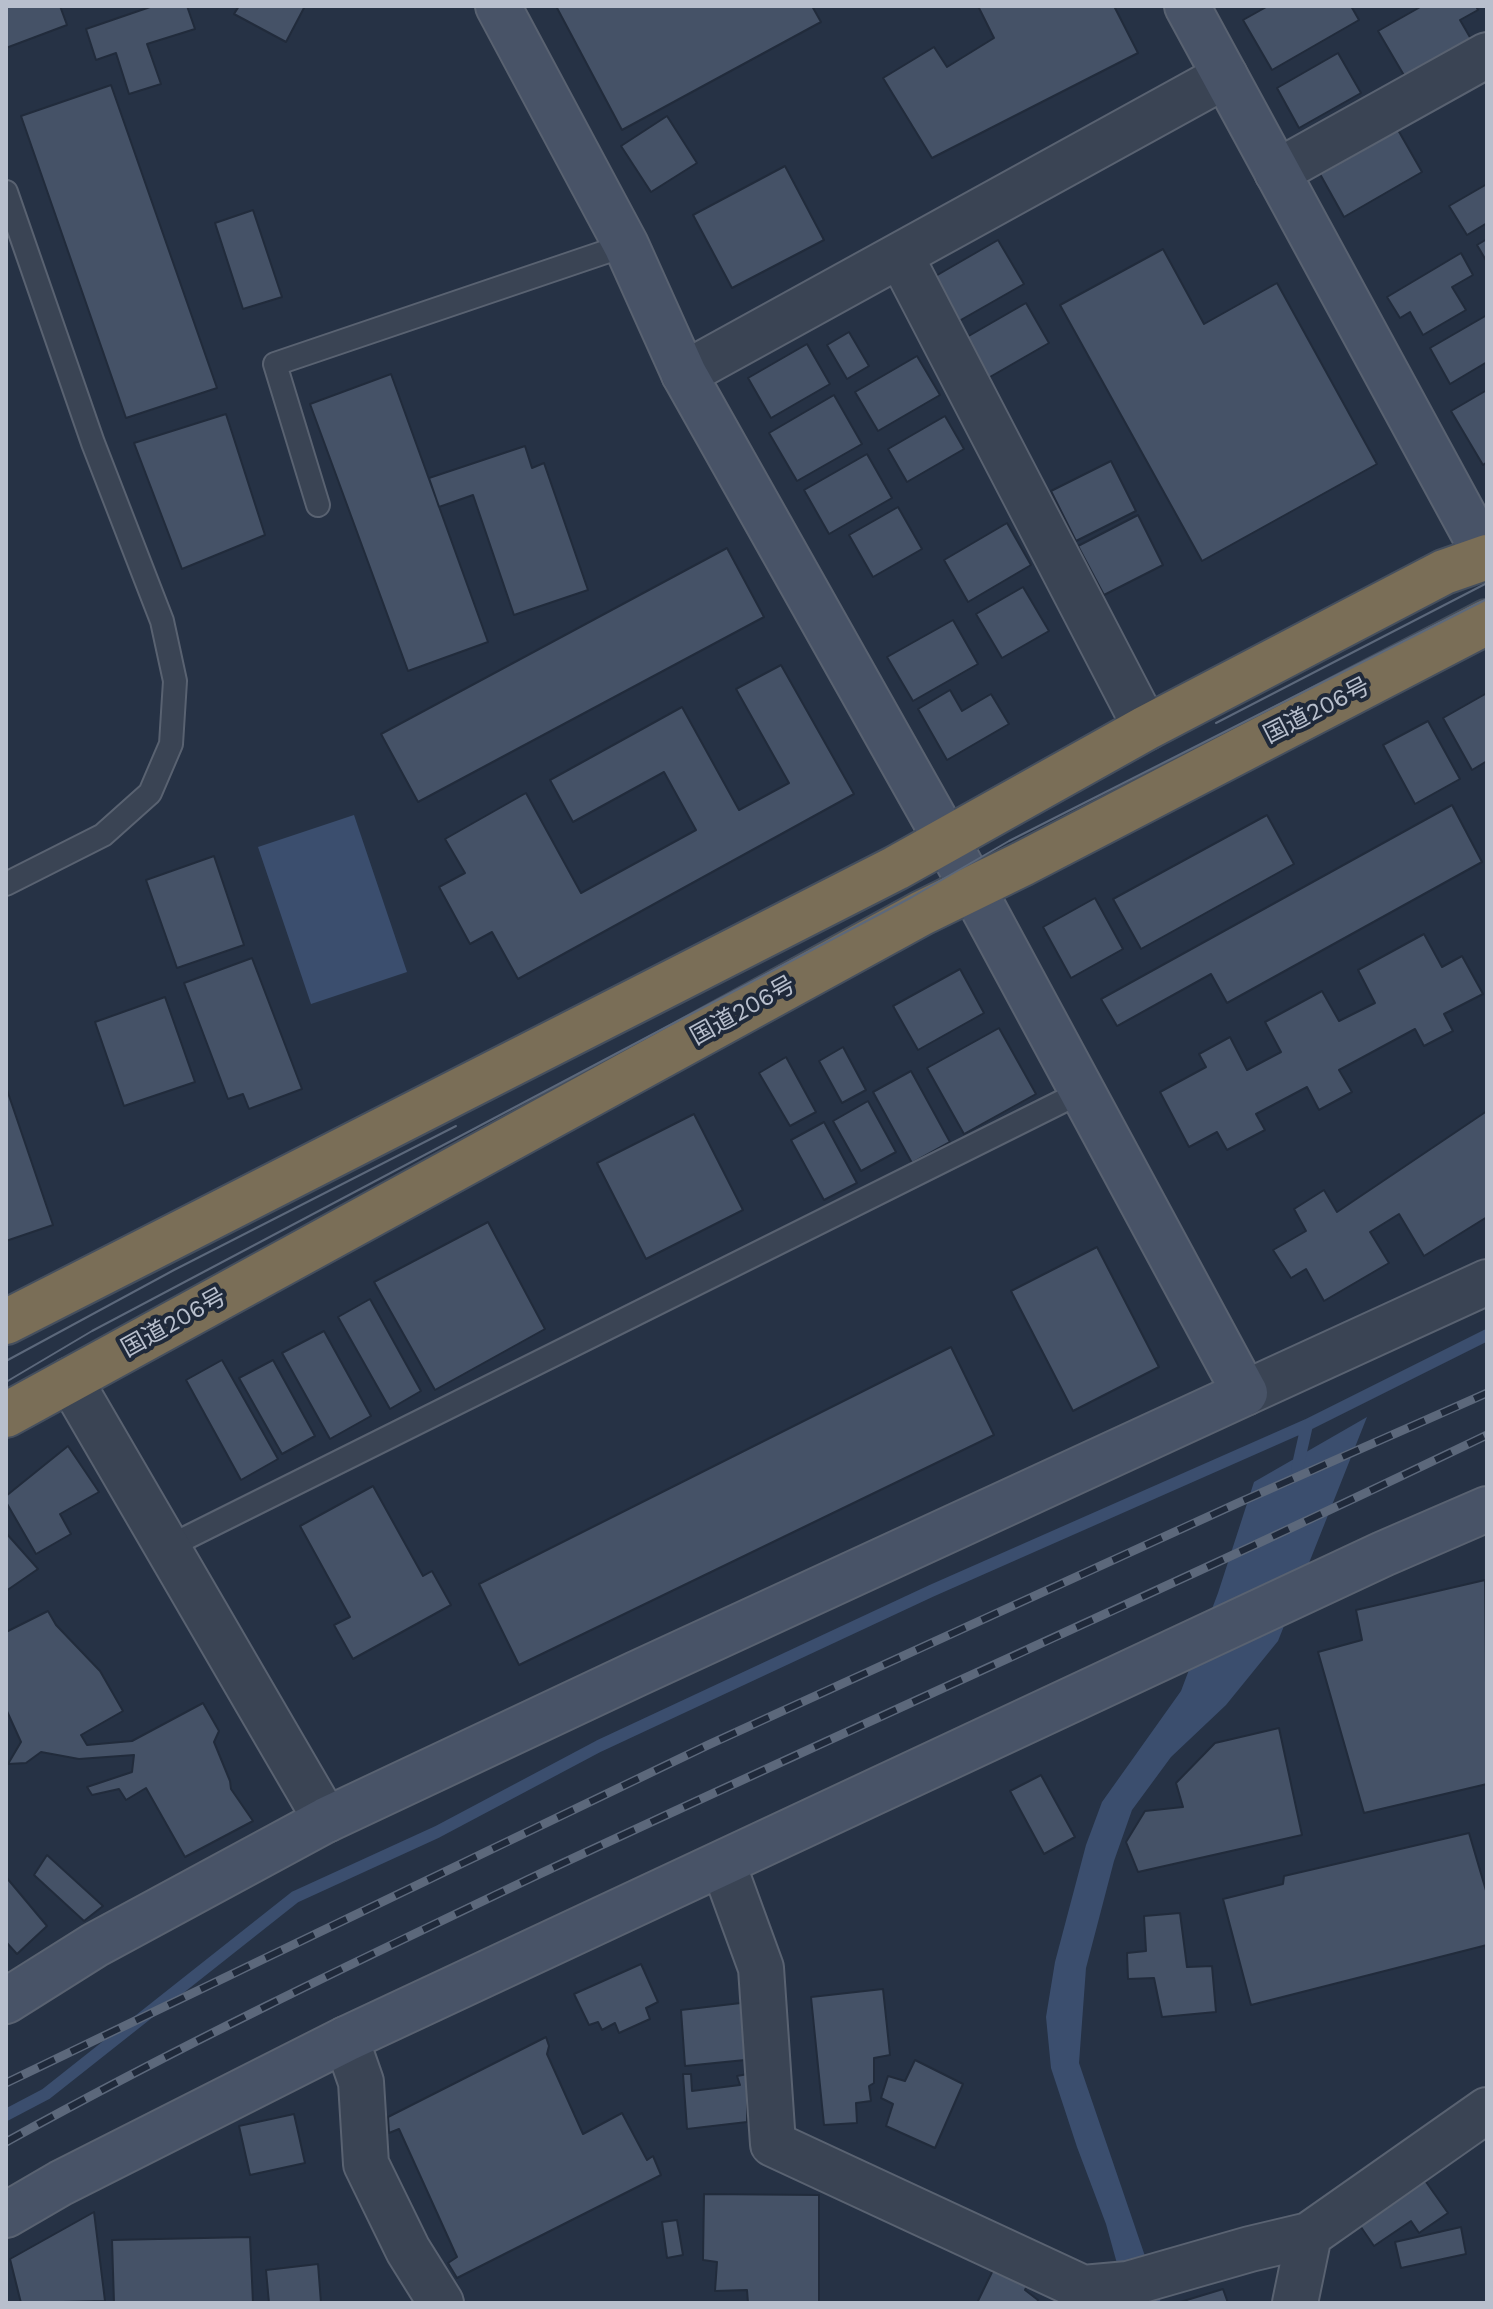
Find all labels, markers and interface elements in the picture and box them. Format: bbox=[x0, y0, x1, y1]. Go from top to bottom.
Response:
street label: 国道206号 bbox=[1259, 672, 1375, 750]
street label: 国道206号 bbox=[686, 970, 800, 1052]
street label: 国道206号 bbox=[117, 1282, 231, 1364]

